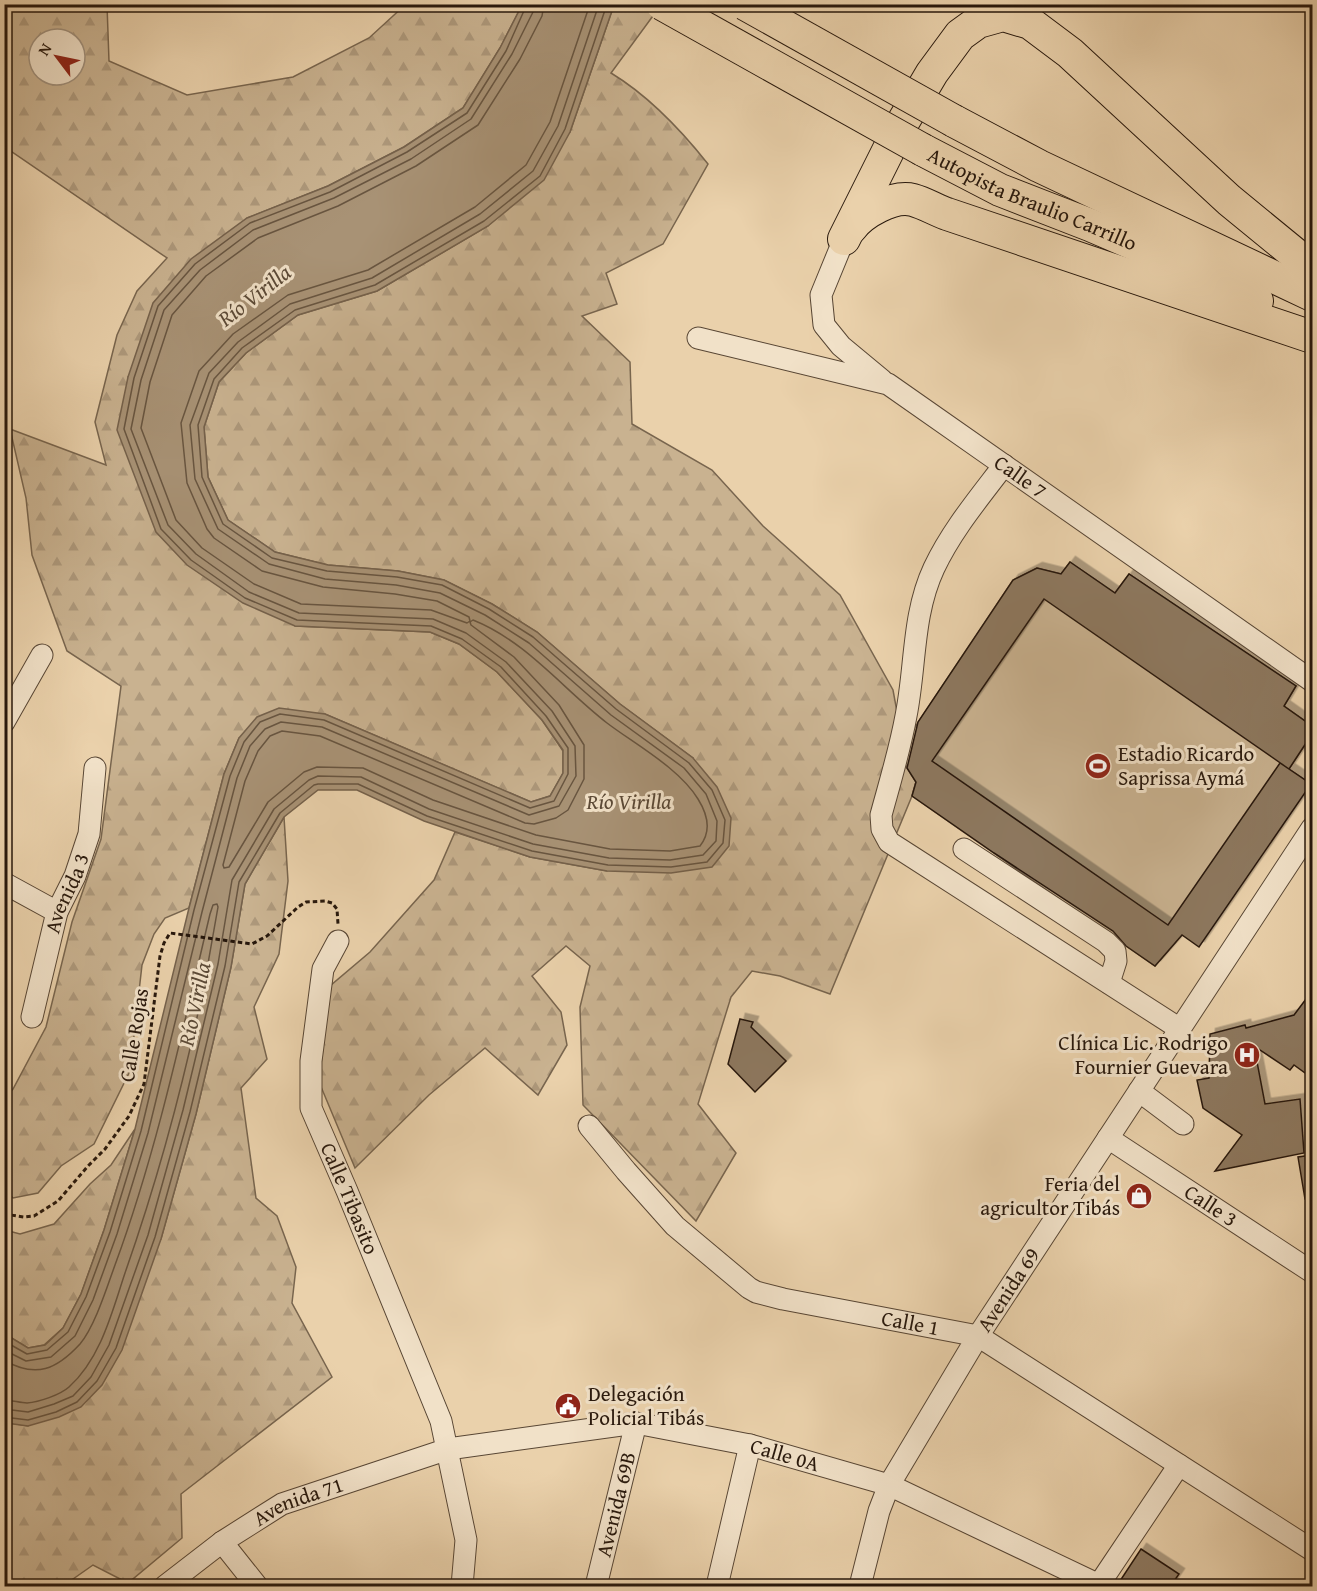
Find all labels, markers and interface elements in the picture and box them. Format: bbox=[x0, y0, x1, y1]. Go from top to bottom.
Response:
north arrow bbox=[27, 27, 87, 87]
text: N bbox=[31, 38, 57, 60]
street label: Autopista Braulio Carrillo bbox=[922, 139, 1142, 258]
water label: Río Virilla bbox=[210, 256, 297, 334]
street label: Calle 7 bbox=[988, 447, 1053, 506]
place label: Estadio Ricardo Saprissa Aymá bbox=[1118, 738, 1254, 793]
sports icon: Estadio Ricardo Saprissa Aymá bbox=[1083, 751, 1113, 781]
water label: Río Virilla bbox=[586, 785, 671, 817]
street label: Avenida 3 bbox=[36, 849, 97, 936]
water label: Río Virilla bbox=[169, 959, 218, 1050]
street label: Calle Rojas bbox=[111, 986, 156, 1084]
place label: Clínica Lic. Rodrigo Fournier Guevara bbox=[1058, 1027, 1228, 1082]
hospital icon: Clínica Lic. Rodrigo Fournier Guevara bbox=[1232, 1040, 1262, 1070]
street label: Calle Tibasito bbox=[313, 1138, 387, 1259]
place label: Feria del agricultor Tibás bbox=[980, 1168, 1120, 1223]
street label: Calle 3 bbox=[1178, 1176, 1244, 1234]
shop icon: Feria del agricultor Tibás bbox=[1124, 1181, 1154, 1211]
street label: Avenida 69 bbox=[969, 1241, 1047, 1338]
street label: Calle 1 bbox=[879, 1302, 942, 1343]
place label: Delegación Policial Tibás bbox=[588, 1378, 704, 1433]
public building icon: Delegación Policial Tibás bbox=[553, 1391, 583, 1421]
street label: Calle 0A bbox=[747, 1430, 823, 1479]
street label: Avenida 69B bbox=[588, 1449, 643, 1560]
street label: Avenida 71 bbox=[247, 1469, 347, 1534]

